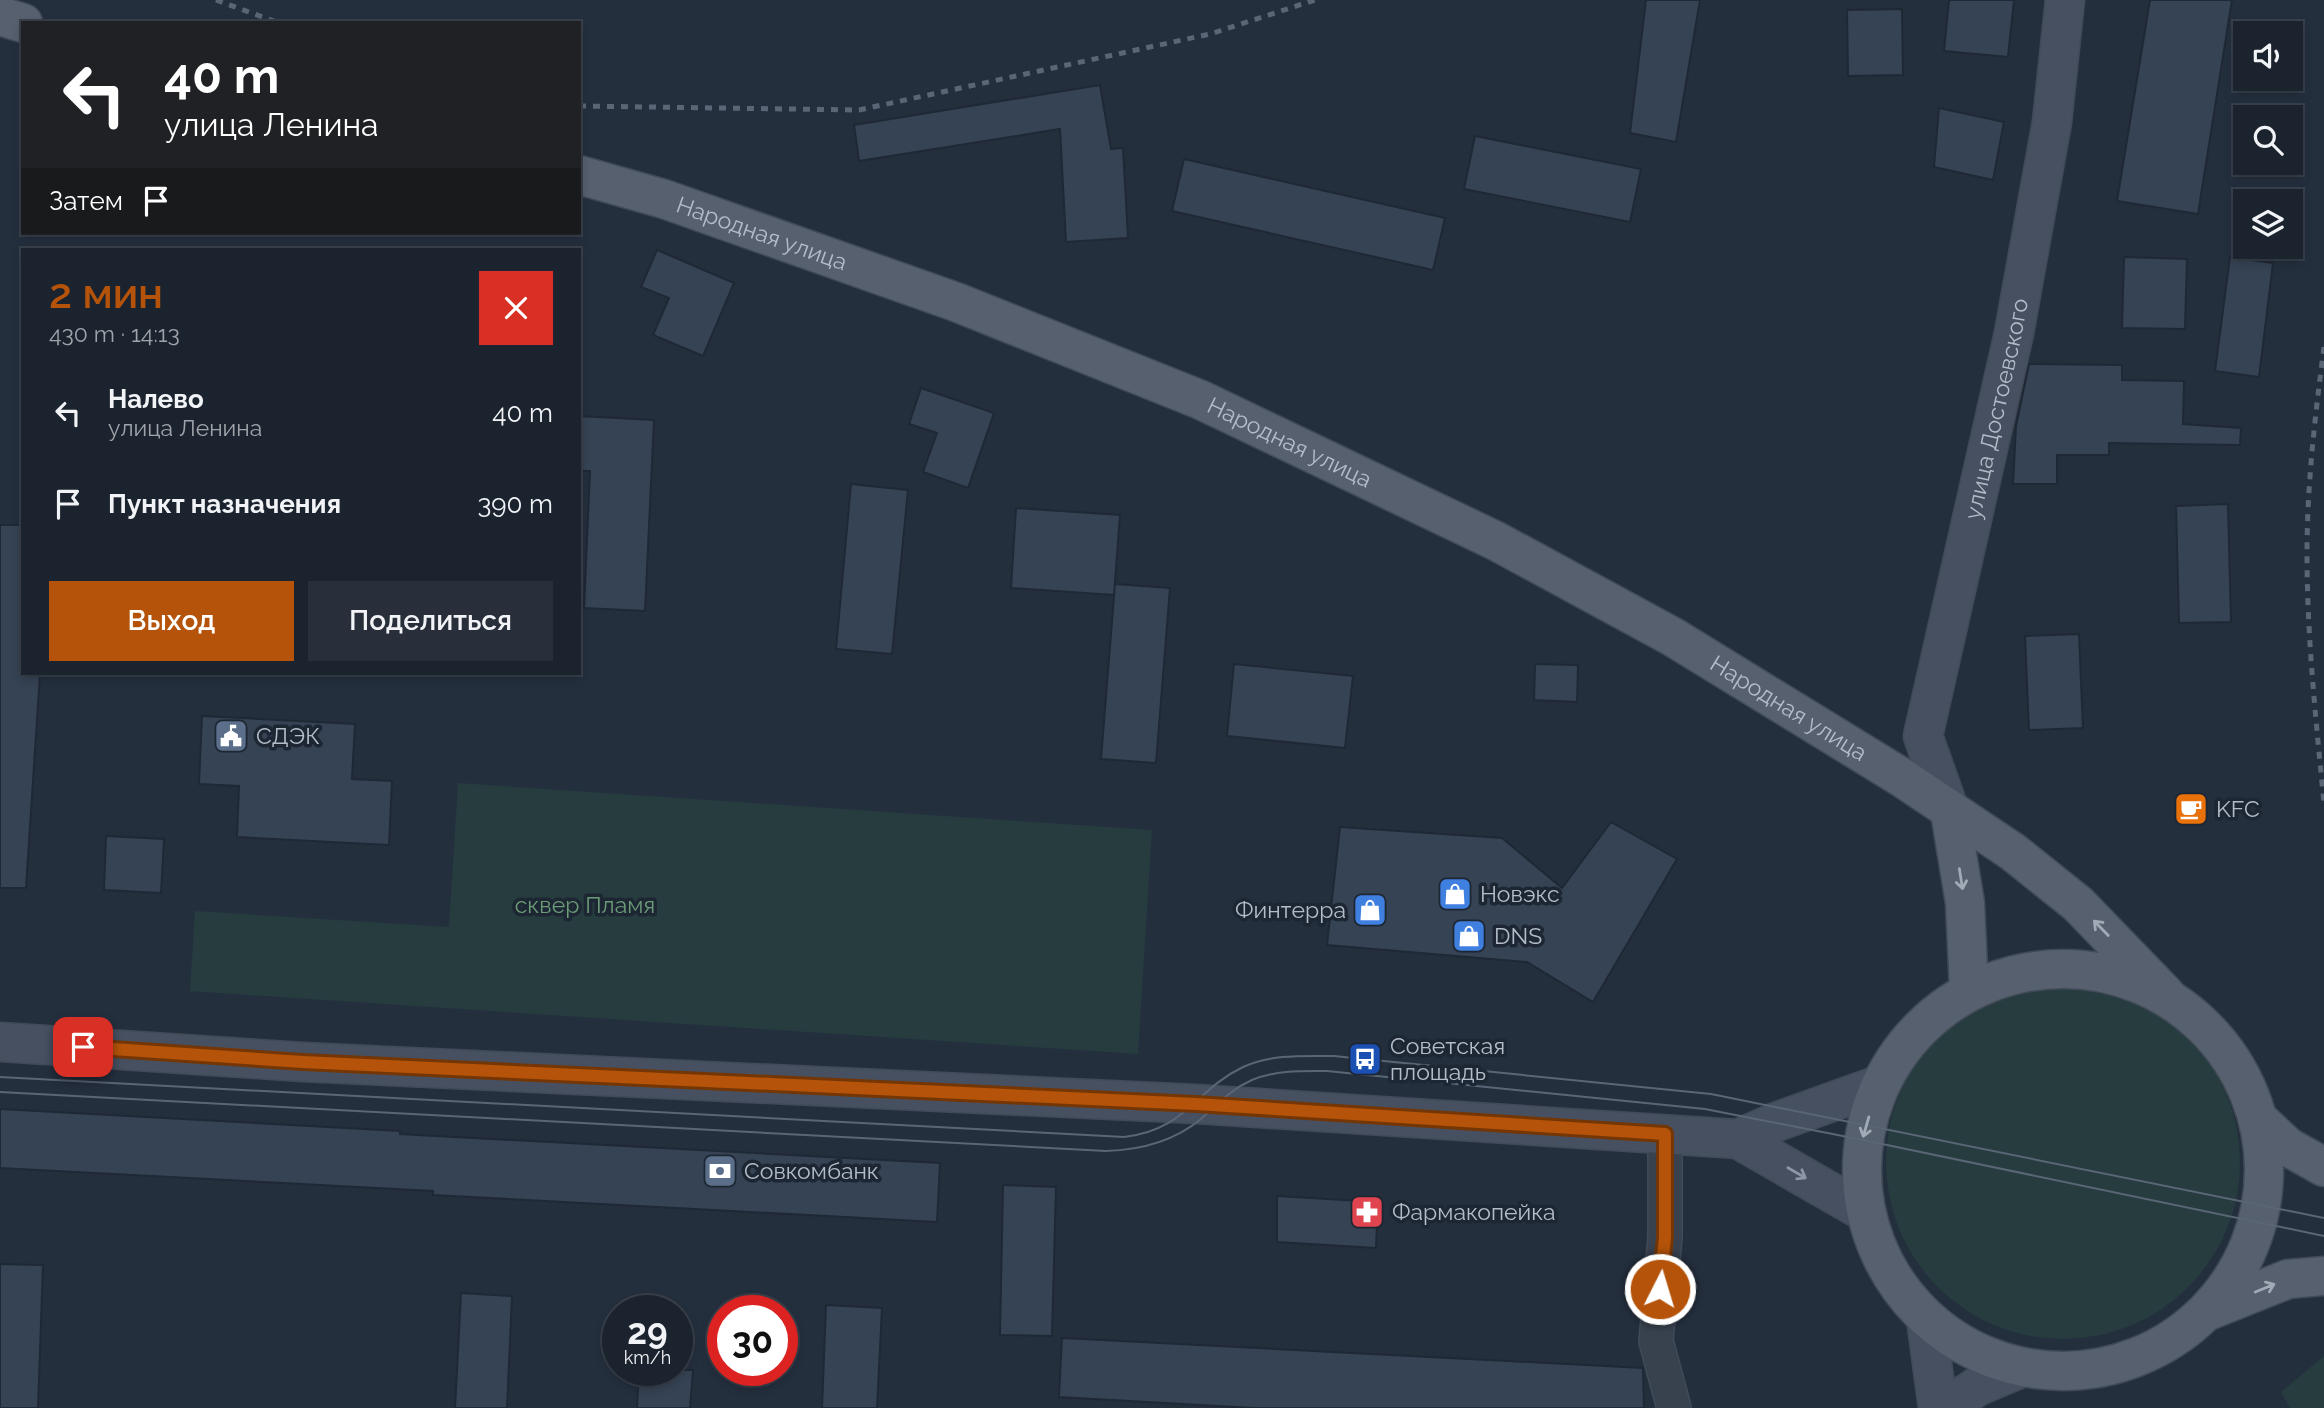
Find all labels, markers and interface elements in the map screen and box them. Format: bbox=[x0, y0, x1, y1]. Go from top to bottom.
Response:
map controls bbox=[2233, 21, 2303, 259]
button: sound bbox=[2233, 21, 2303, 91]
text: 40 m bbox=[164, 47, 279, 104]
icon: left bbox=[49, 49, 140, 140]
button: search bbox=[2233, 105, 2303, 175]
text: улица Ленина bbox=[164, 106, 379, 143]
icon: arrive bbox=[137, 182, 175, 220]
text: Затем bbox=[49, 186, 123, 216]
button: layers bbox=[2233, 189, 2303, 259]
street label: Народная улица bbox=[673, 191, 851, 276]
text: 2 мин bbox=[49, 269, 163, 318]
button: close bbox=[479, 271, 553, 345]
street label: улица Достоевского bbox=[1958, 296, 2033, 522]
text: 430 m · 14:13 bbox=[49, 320, 180, 347]
text: Налево bbox=[108, 384, 204, 414]
street label: Народная улица bbox=[1203, 391, 1376, 493]
icon: left bbox=[49, 394, 87, 432]
text: 40 m bbox=[492, 398, 553, 428]
text: улица Ленина bbox=[108, 414, 262, 441]
icon: arrive bbox=[49, 485, 87, 523]
text: Пункт назначения bbox=[108, 489, 341, 519]
text: 390 m bbox=[477, 489, 553, 519]
button: Выход bbox=[49, 581, 294, 661]
button: Поделиться bbox=[308, 581, 553, 661]
street label: Народная улица bbox=[1706, 649, 1872, 766]
public building icon: СДЭК bbox=[212, 717, 250, 755]
place label: СДЭК bbox=[256, 722, 320, 749]
cafe icon: KFC bbox=[2172, 790, 2210, 828]
place label: KFC bbox=[2216, 795, 2260, 822]
one-way arrow bbox=[1955, 867, 1968, 890]
shop icon: Новэкс bbox=[1436, 875, 1474, 913]
place label: Новэкс bbox=[1480, 880, 1560, 907]
park label: сквер Пламя bbox=[515, 891, 655, 918]
shop icon: Финтерра bbox=[1351, 891, 1389, 929]
place label: Финтерра bbox=[1235, 896, 1346, 923]
shop icon: DNS bbox=[1450, 917, 1488, 955]
one-way arrow bbox=[2093, 920, 2110, 937]
place label: DNS bbox=[1494, 922, 1542, 949]
pin bbox=[53, 1017, 113, 1077]
icon: arrive bbox=[64, 1028, 102, 1066]
place label: Советская площадь bbox=[1390, 1032, 1505, 1085]
bus stop icon: Советская площадь bbox=[1346, 1040, 1384, 1078]
one-way arrow bbox=[1859, 1116, 1872, 1138]
bank icon: Совкомбанк bbox=[701, 1152, 739, 1190]
place label: Совкомбанк bbox=[744, 1157, 879, 1184]
one-way arrow bbox=[1787, 1166, 1807, 1180]
pharmacy icon: Фармакопейка bbox=[1348, 1193, 1386, 1231]
place label: Фармакопейка bbox=[1392, 1198, 1556, 1225]
position arrow bbox=[1623, 1252, 1697, 1326]
one-way arrow bbox=[2254, 1281, 2275, 1294]
speed limit sign: 30 bbox=[707, 1295, 798, 1386]
text: 29 bbox=[627, 1311, 668, 1352]
text: km/h bbox=[624, 1347, 671, 1368]

